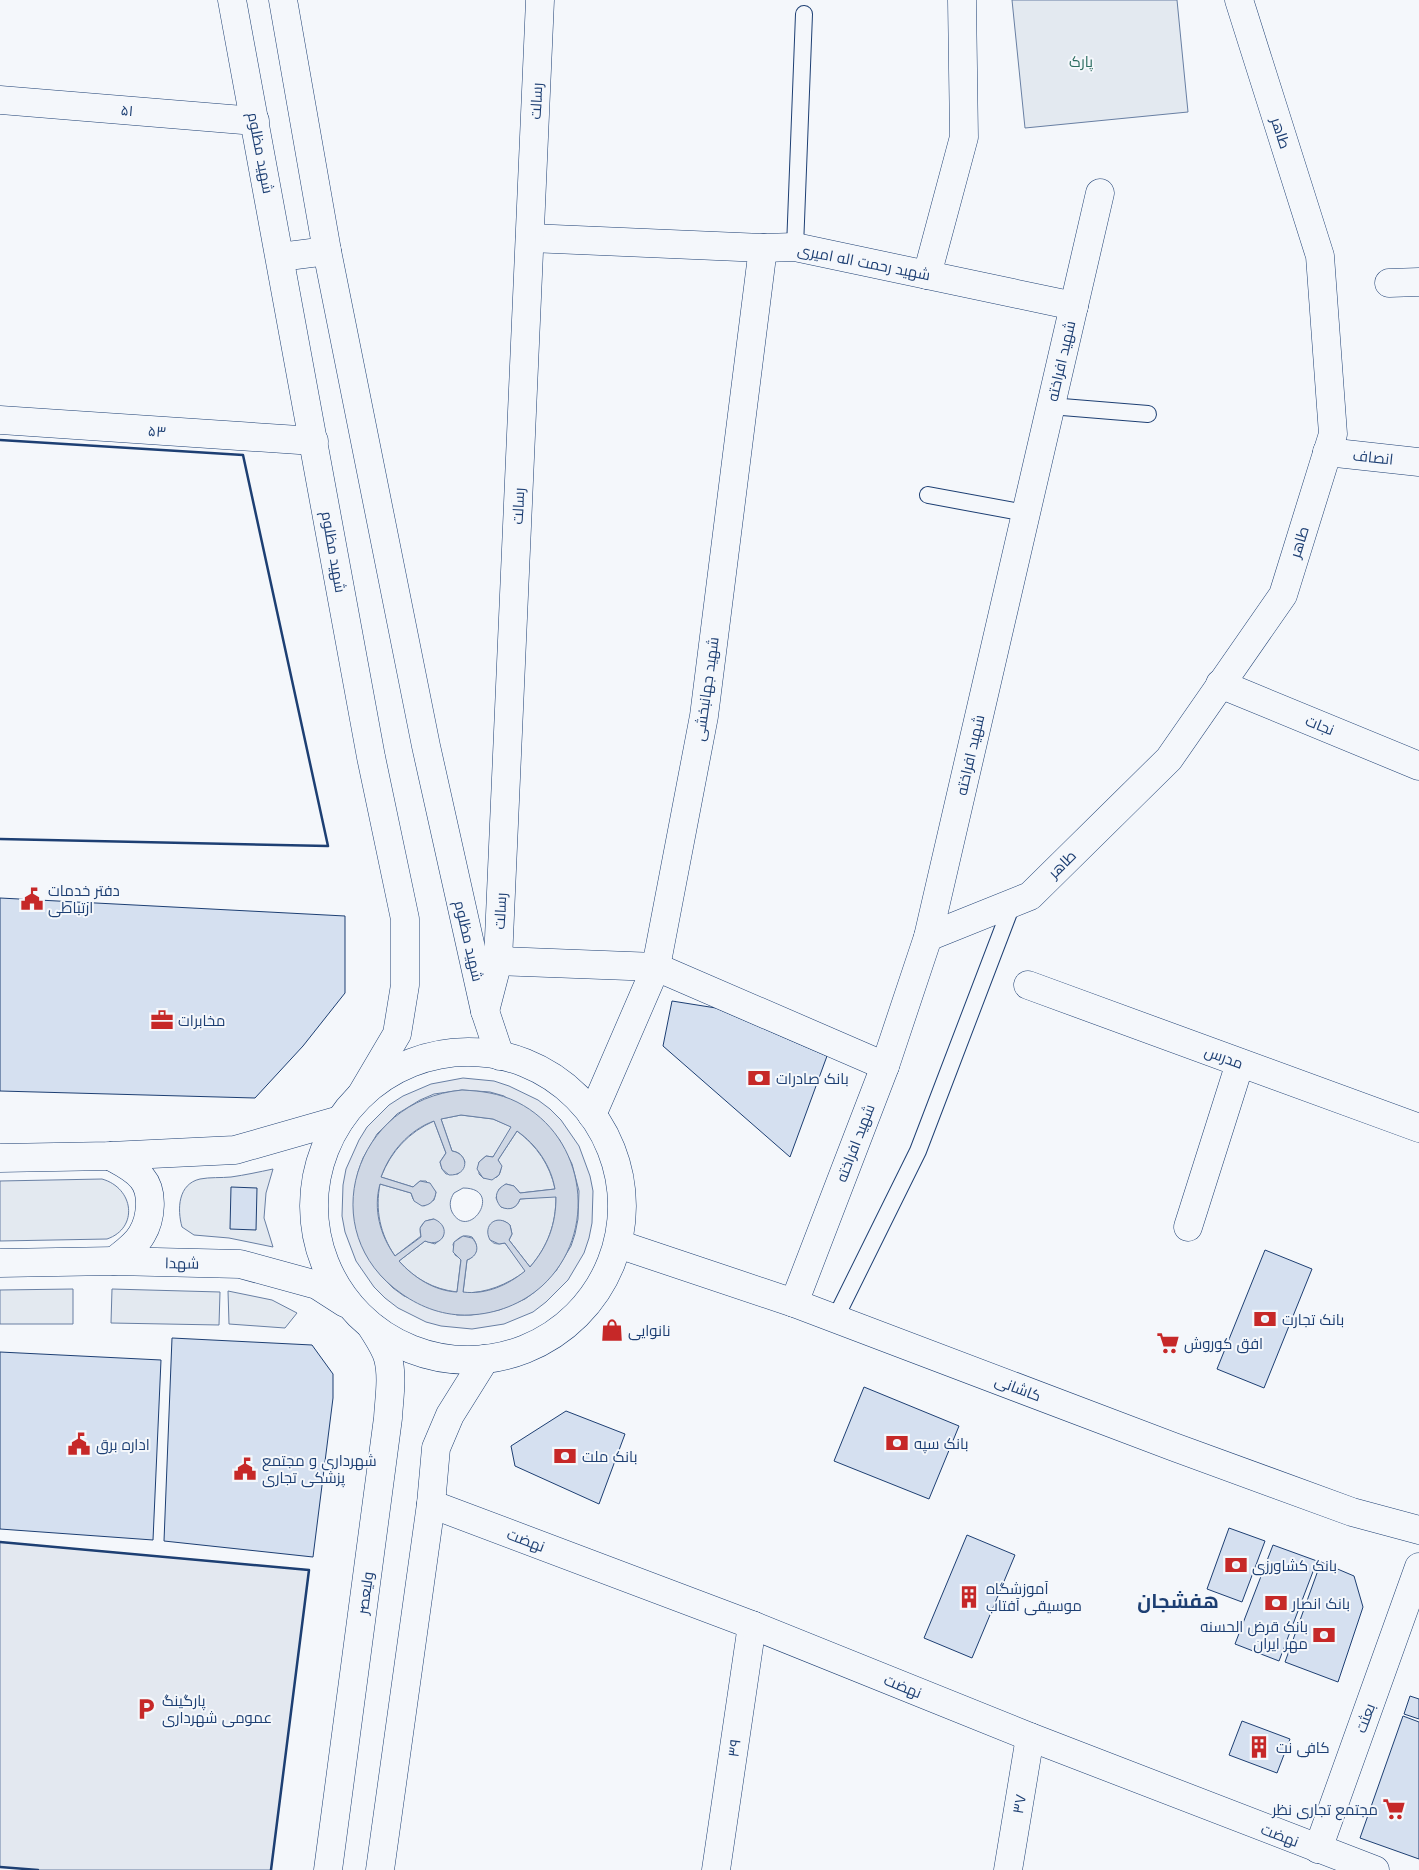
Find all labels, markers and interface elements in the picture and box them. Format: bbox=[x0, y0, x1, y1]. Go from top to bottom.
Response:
park label: پارک bbox=[1069, 52, 1093, 72]
street label: رسالت bbox=[526, 82, 546, 120]
street label: ۵۱ bbox=[120, 100, 134, 120]
street label: شهید مظلوم bbox=[243, 111, 278, 195]
street label: طاهر bbox=[1267, 114, 1295, 151]
street label: شهید رحمت اله امیری bbox=[796, 240, 932, 285]
street label: شهید افراخته bbox=[1043, 319, 1080, 403]
street label: ۵۳ bbox=[147, 421, 167, 441]
street label: انصاف bbox=[1352, 445, 1394, 469]
street label: رسالت bbox=[508, 487, 528, 525]
street label: شهید مظلوم bbox=[316, 510, 351, 594]
street label: طاهر bbox=[1285, 524, 1313, 561]
street label: شهید جهانبخشی bbox=[689, 636, 724, 743]
street label: نجات bbox=[1303, 711, 1337, 739]
street label: شهید افراخته bbox=[952, 713, 989, 797]
street label: طاهر bbox=[1043, 846, 1080, 883]
place label: دفتر خدمات ارتباطی bbox=[48, 881, 120, 918]
public building icon: دفتر خدمات ارتباطی bbox=[19, 886, 45, 912]
street label: رسالت bbox=[490, 892, 510, 930]
street label: شهید مظلوم bbox=[449, 899, 488, 984]
office icon: مخابرات bbox=[149, 1007, 175, 1033]
place label: مخابرات bbox=[178, 1011, 226, 1030]
street label: مدرس bbox=[1202, 1041, 1246, 1074]
bank icon: بانک صادرات bbox=[746, 1065, 772, 1091]
place label: بانک صادرات bbox=[776, 1069, 849, 1088]
street label: شهید افراخته bbox=[831, 1101, 880, 1185]
street label: شهدا bbox=[165, 1253, 199, 1274]
bank icon: بانک تجارت bbox=[1252, 1306, 1278, 1332]
place label: بانک تجارت bbox=[1282, 1310, 1344, 1329]
shop icon: نانوایی bbox=[599, 1317, 625, 1343]
place label: نانوایی bbox=[628, 1321, 670, 1341]
supermarket icon: افق کوروش bbox=[1155, 1330, 1181, 1356]
place label: افق کوروش bbox=[1184, 1334, 1263, 1354]
street label: کاشانی bbox=[992, 1371, 1044, 1406]
bank icon: بانک سپه bbox=[884, 1430, 910, 1456]
public building icon: اداره برق bbox=[66, 1431, 92, 1457]
place label: بانک سپه bbox=[914, 1434, 968, 1454]
place label: اداره برق bbox=[96, 1435, 150, 1455]
bank icon: بانک ملت bbox=[552, 1443, 578, 1469]
place label: بانک ملت bbox=[582, 1447, 637, 1466]
place label: شهرداری و مجتمع پزشکی تجاری bbox=[262, 1451, 377, 1488]
public building icon: شهرداری و مجتمع پزشکی تجاری bbox=[232, 1456, 258, 1482]
street label: نهضت bbox=[504, 1524, 548, 1557]
bank icon: بانک کشاورزی bbox=[1223, 1552, 1249, 1578]
place label: بانک کشاورزی bbox=[1252, 1556, 1337, 1576]
street label: ولیعصر bbox=[352, 1570, 377, 1617]
place label: آموزشگاه موسیقی آفتاب bbox=[986, 1579, 1082, 1616]
building icon: آموزشگاه موسیقی آفتاب bbox=[956, 1584, 982, 1610]
district label: هفشجان bbox=[1137, 1589, 1219, 1613]
bank icon: بانک انصار bbox=[1263, 1590, 1289, 1616]
place label: بانک انصار bbox=[1291, 1594, 1350, 1613]
place label: بانک قرض الحسنه مهر ایران bbox=[1200, 1617, 1308, 1654]
bank icon: بانک قرض الحسنه مهر ایران bbox=[1311, 1622, 1337, 1648]
street label: نهضت bbox=[881, 1670, 925, 1703]
place label: پارگینگ عمومی شهرداری bbox=[162, 1691, 272, 1728]
parking icon: پارگینگ عمومی شهرداری bbox=[133, 1696, 159, 1722]
street label: بعثت bbox=[1351, 1701, 1379, 1735]
building icon: کافی نت bbox=[1246, 1734, 1272, 1760]
street label: ۳۹ bbox=[723, 1738, 745, 1758]
place label: کافی نت bbox=[1276, 1738, 1330, 1758]
street label: ۳۷ bbox=[1008, 1793, 1030, 1815]
supermarket icon: مجتمع تجاری نظر bbox=[1381, 1796, 1407, 1822]
place label: مجتمع تجاری نظر bbox=[1271, 1800, 1378, 1821]
street label: نهضت bbox=[1258, 1819, 1302, 1852]

